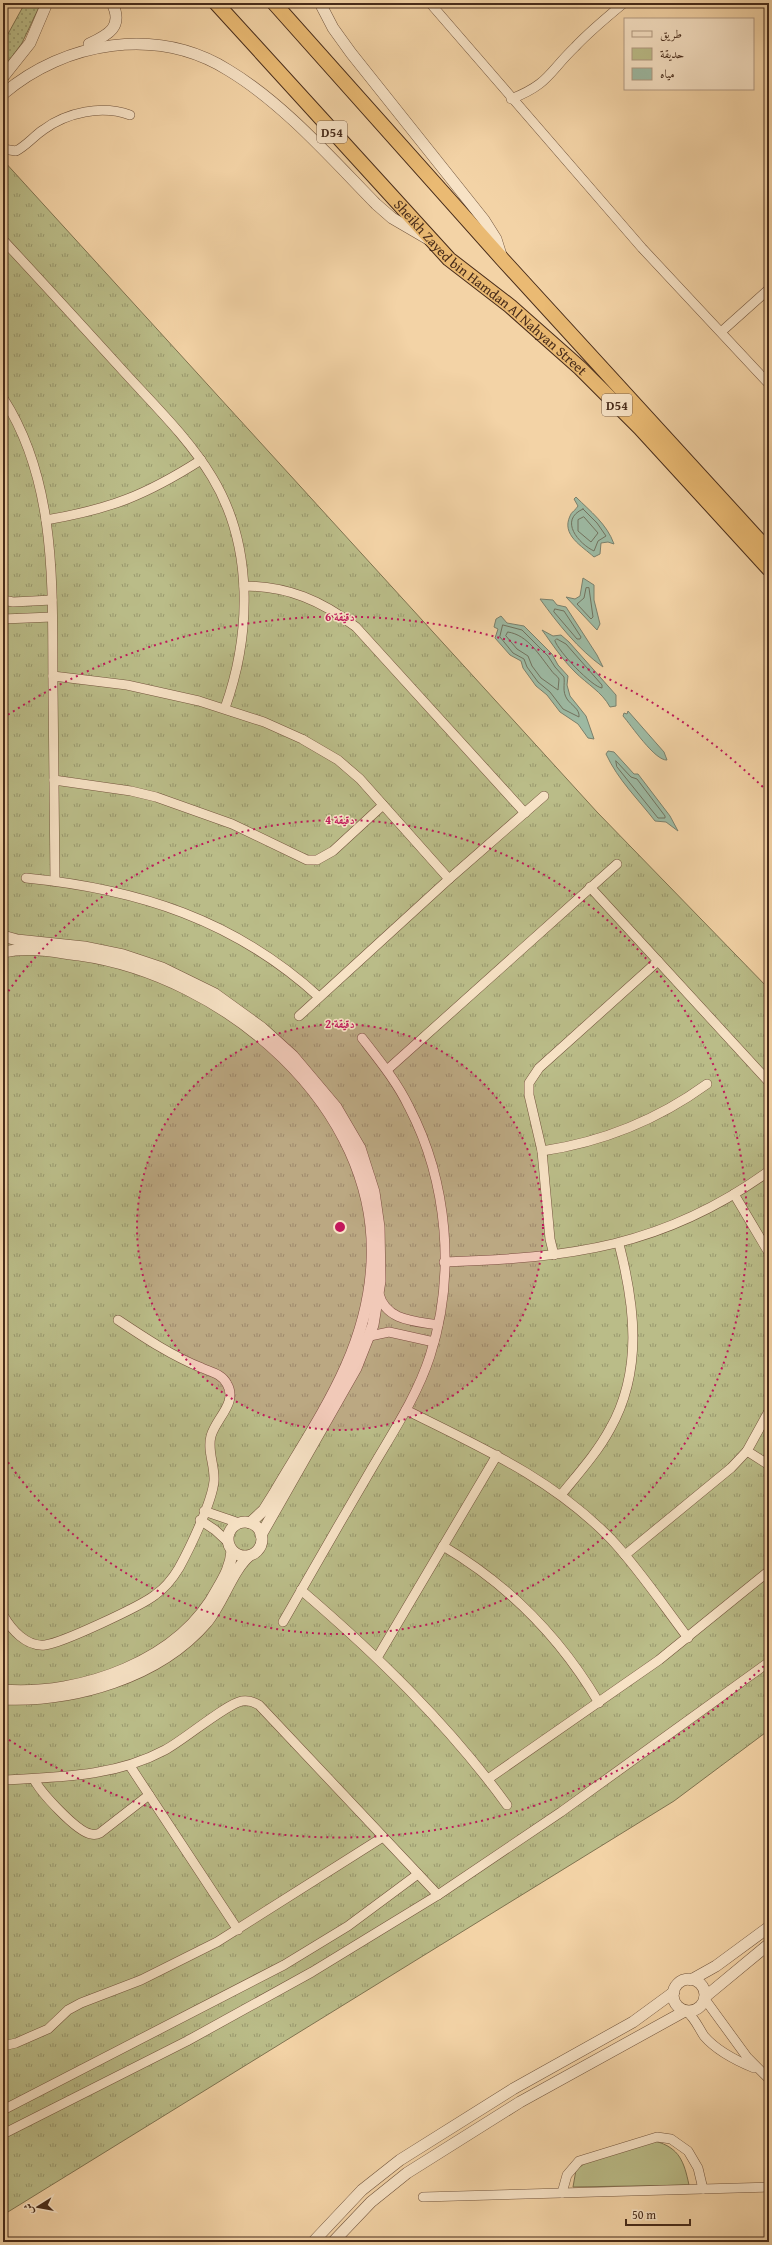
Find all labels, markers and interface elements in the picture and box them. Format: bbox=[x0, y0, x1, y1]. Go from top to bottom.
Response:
legend bbox=[624, 18, 754, 90]
text: طريق bbox=[660, 25, 682, 42]
text: حديقة bbox=[660, 45, 684, 62]
text: مياه bbox=[660, 65, 675, 82]
road number: D54 bbox=[317, 121, 347, 143]
street label: Sheikh Zayed bin Hamdan Al Nahyan Street bbox=[389, 195, 592, 380]
road number: D54 bbox=[602, 394, 632, 416]
text: 6 دقيقة bbox=[325, 608, 355, 625]
text: 4 دقيقة bbox=[325, 811, 355, 828]
text: 2 دقيقة bbox=[325, 1015, 355, 1032]
centre of rings bbox=[333, 1220, 347, 1234]
north arrow bbox=[18, 2187, 58, 2227]
scale bar bbox=[626, 2201, 690, 2227]
text: ش bbox=[19, 2202, 37, 2216]
text: 50 m bbox=[632, 2206, 656, 2223]

